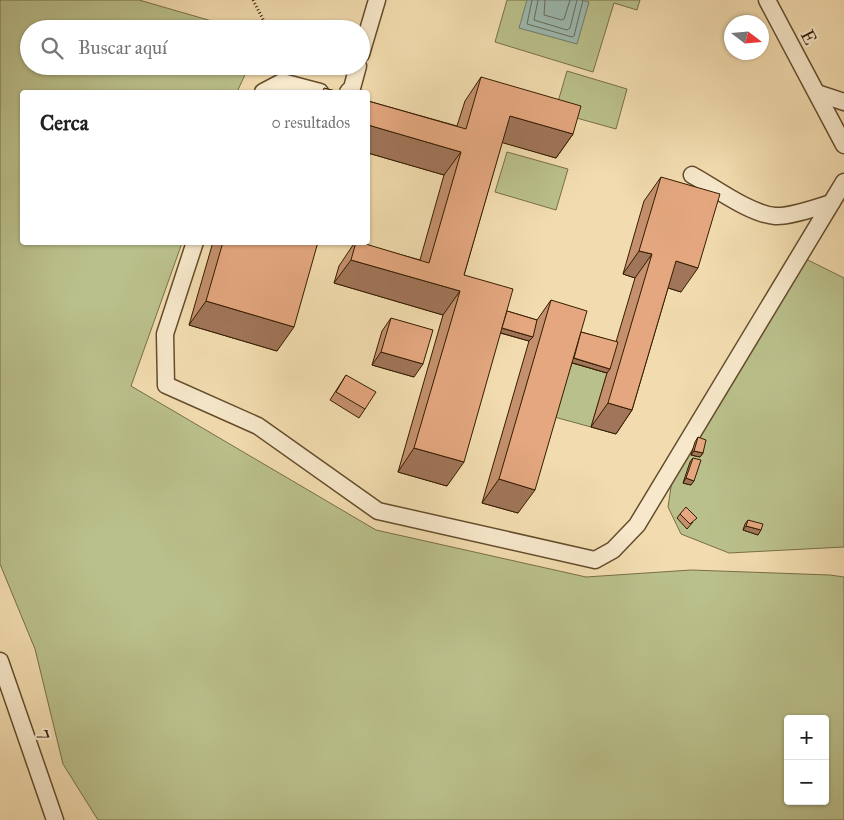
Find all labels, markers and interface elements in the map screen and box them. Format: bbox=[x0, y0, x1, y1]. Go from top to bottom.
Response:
north arrow bbox=[724, 15, 769, 60]
search box bbox=[20, 20, 370, 75]
street label: E bbox=[796, 26, 823, 49]
icon: search bbox=[38, 34, 66, 62]
text: Buscar aquí bbox=[78, 36, 167, 59]
text: Cerca bbox=[40, 110, 89, 136]
text: 0 resultados bbox=[272, 113, 350, 132]
map controls bbox=[784, 715, 829, 805]
button: + bbox=[784, 715, 829, 760]
street label: 7 bbox=[33, 725, 59, 743]
button: − bbox=[784, 760, 829, 805]

